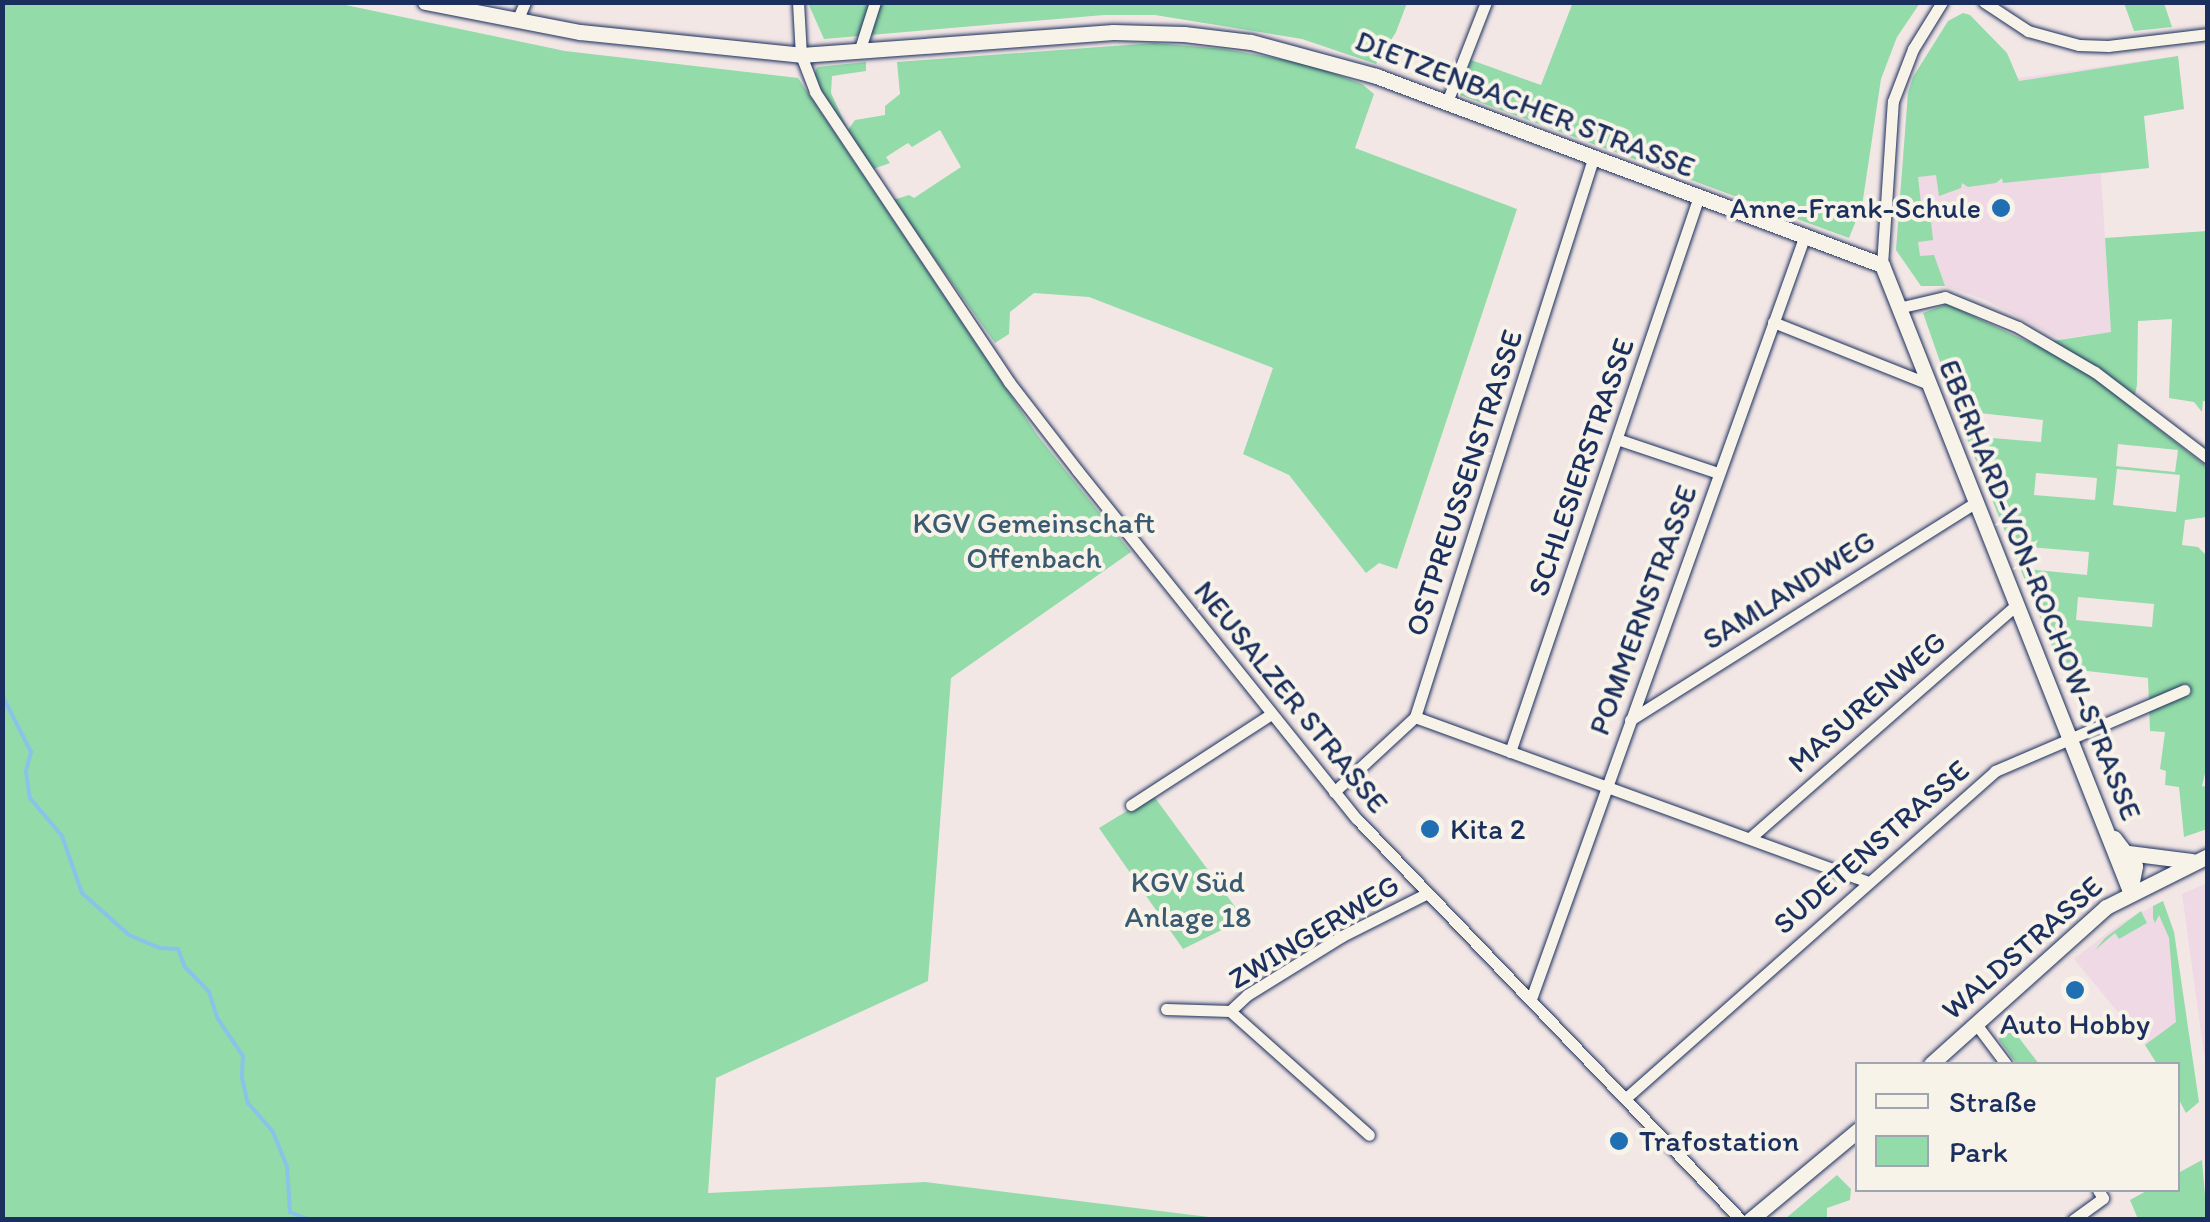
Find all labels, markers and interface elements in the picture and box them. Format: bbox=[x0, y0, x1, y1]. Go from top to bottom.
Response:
street label: DIETZENBACHER STRASSE bbox=[1350, 23, 1700, 185]
place label: Anne-Frank-Schule bbox=[1730, 190, 1981, 226]
marker: Anne-Frank-Schule bbox=[1990, 197, 2012, 219]
street label: OSTPREUSSENSTRASSE bbox=[1397, 325, 1531, 641]
street label: SCHLESIERSTRASSE bbox=[1520, 333, 1642, 601]
street label: EBERHARD-VON-ROCHOW-STRASSE bbox=[1931, 354, 2149, 826]
street label: POMMERNSTRASSE bbox=[1581, 480, 1705, 740]
park label: KGV Gemeinschaft Offenbach bbox=[913, 505, 1155, 576]
street label: SAMLANDWEG bbox=[1696, 523, 1882, 657]
street label: NEUSALZER STRASSE bbox=[1186, 573, 1396, 821]
street label: MASURENWEG bbox=[1781, 624, 1953, 780]
street label: SUDETENSTRASSE bbox=[1766, 752, 1976, 942]
place label: Kita 2 bbox=[1450, 811, 1525, 847]
marker: Kita 2 bbox=[1419, 818, 1441, 840]
park label: KGV Süd Anlage 18 bbox=[1124, 864, 1252, 934]
street label: ZWINGERWEG bbox=[1222, 867, 1406, 997]
street label: WALDSTRASSE bbox=[1934, 868, 2110, 1028]
marker: Auto Hobby bbox=[2064, 979, 2086, 1001]
place label: Auto Hobby bbox=[2000, 1006, 2150, 1042]
legend bbox=[1855, 1062, 2180, 1192]
text: Straße bbox=[1949, 1083, 2037, 1120]
place label: Trafostation bbox=[1639, 1123, 1799, 1159]
marker: Trafostation bbox=[1608, 1130, 1630, 1152]
text: Park bbox=[1949, 1133, 2008, 1170]

